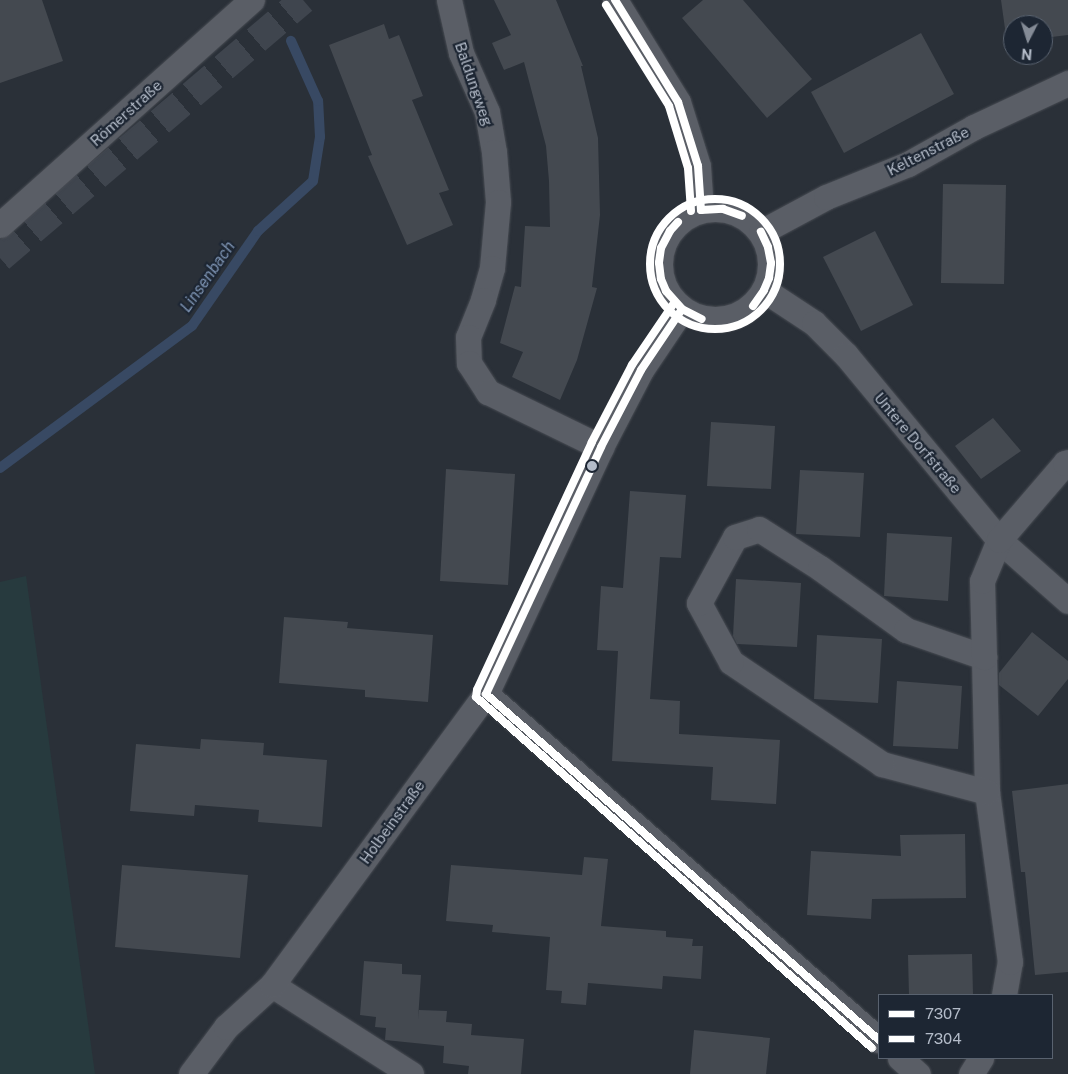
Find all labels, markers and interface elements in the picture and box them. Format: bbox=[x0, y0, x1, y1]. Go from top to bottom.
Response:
north arrow bbox=[1003, 15, 1053, 65]
street label: Baldungweg bbox=[451, 40, 497, 128]
text: N bbox=[1021, 46, 1033, 62]
street label: Römerstraße bbox=[86, 76, 166, 150]
street label: Keltenstraße bbox=[884, 123, 972, 179]
water label: Linsenbach bbox=[177, 238, 239, 316]
street label: Untere Dorfstraße bbox=[871, 389, 965, 497]
unlabelled marker bbox=[587, 461, 597, 471]
street label: Holbeinstraße bbox=[356, 777, 428, 867]
legend bbox=[878, 994, 1053, 1059]
text: 7307 bbox=[925, 1005, 961, 1022]
text: 7304 bbox=[925, 1030, 962, 1047]

